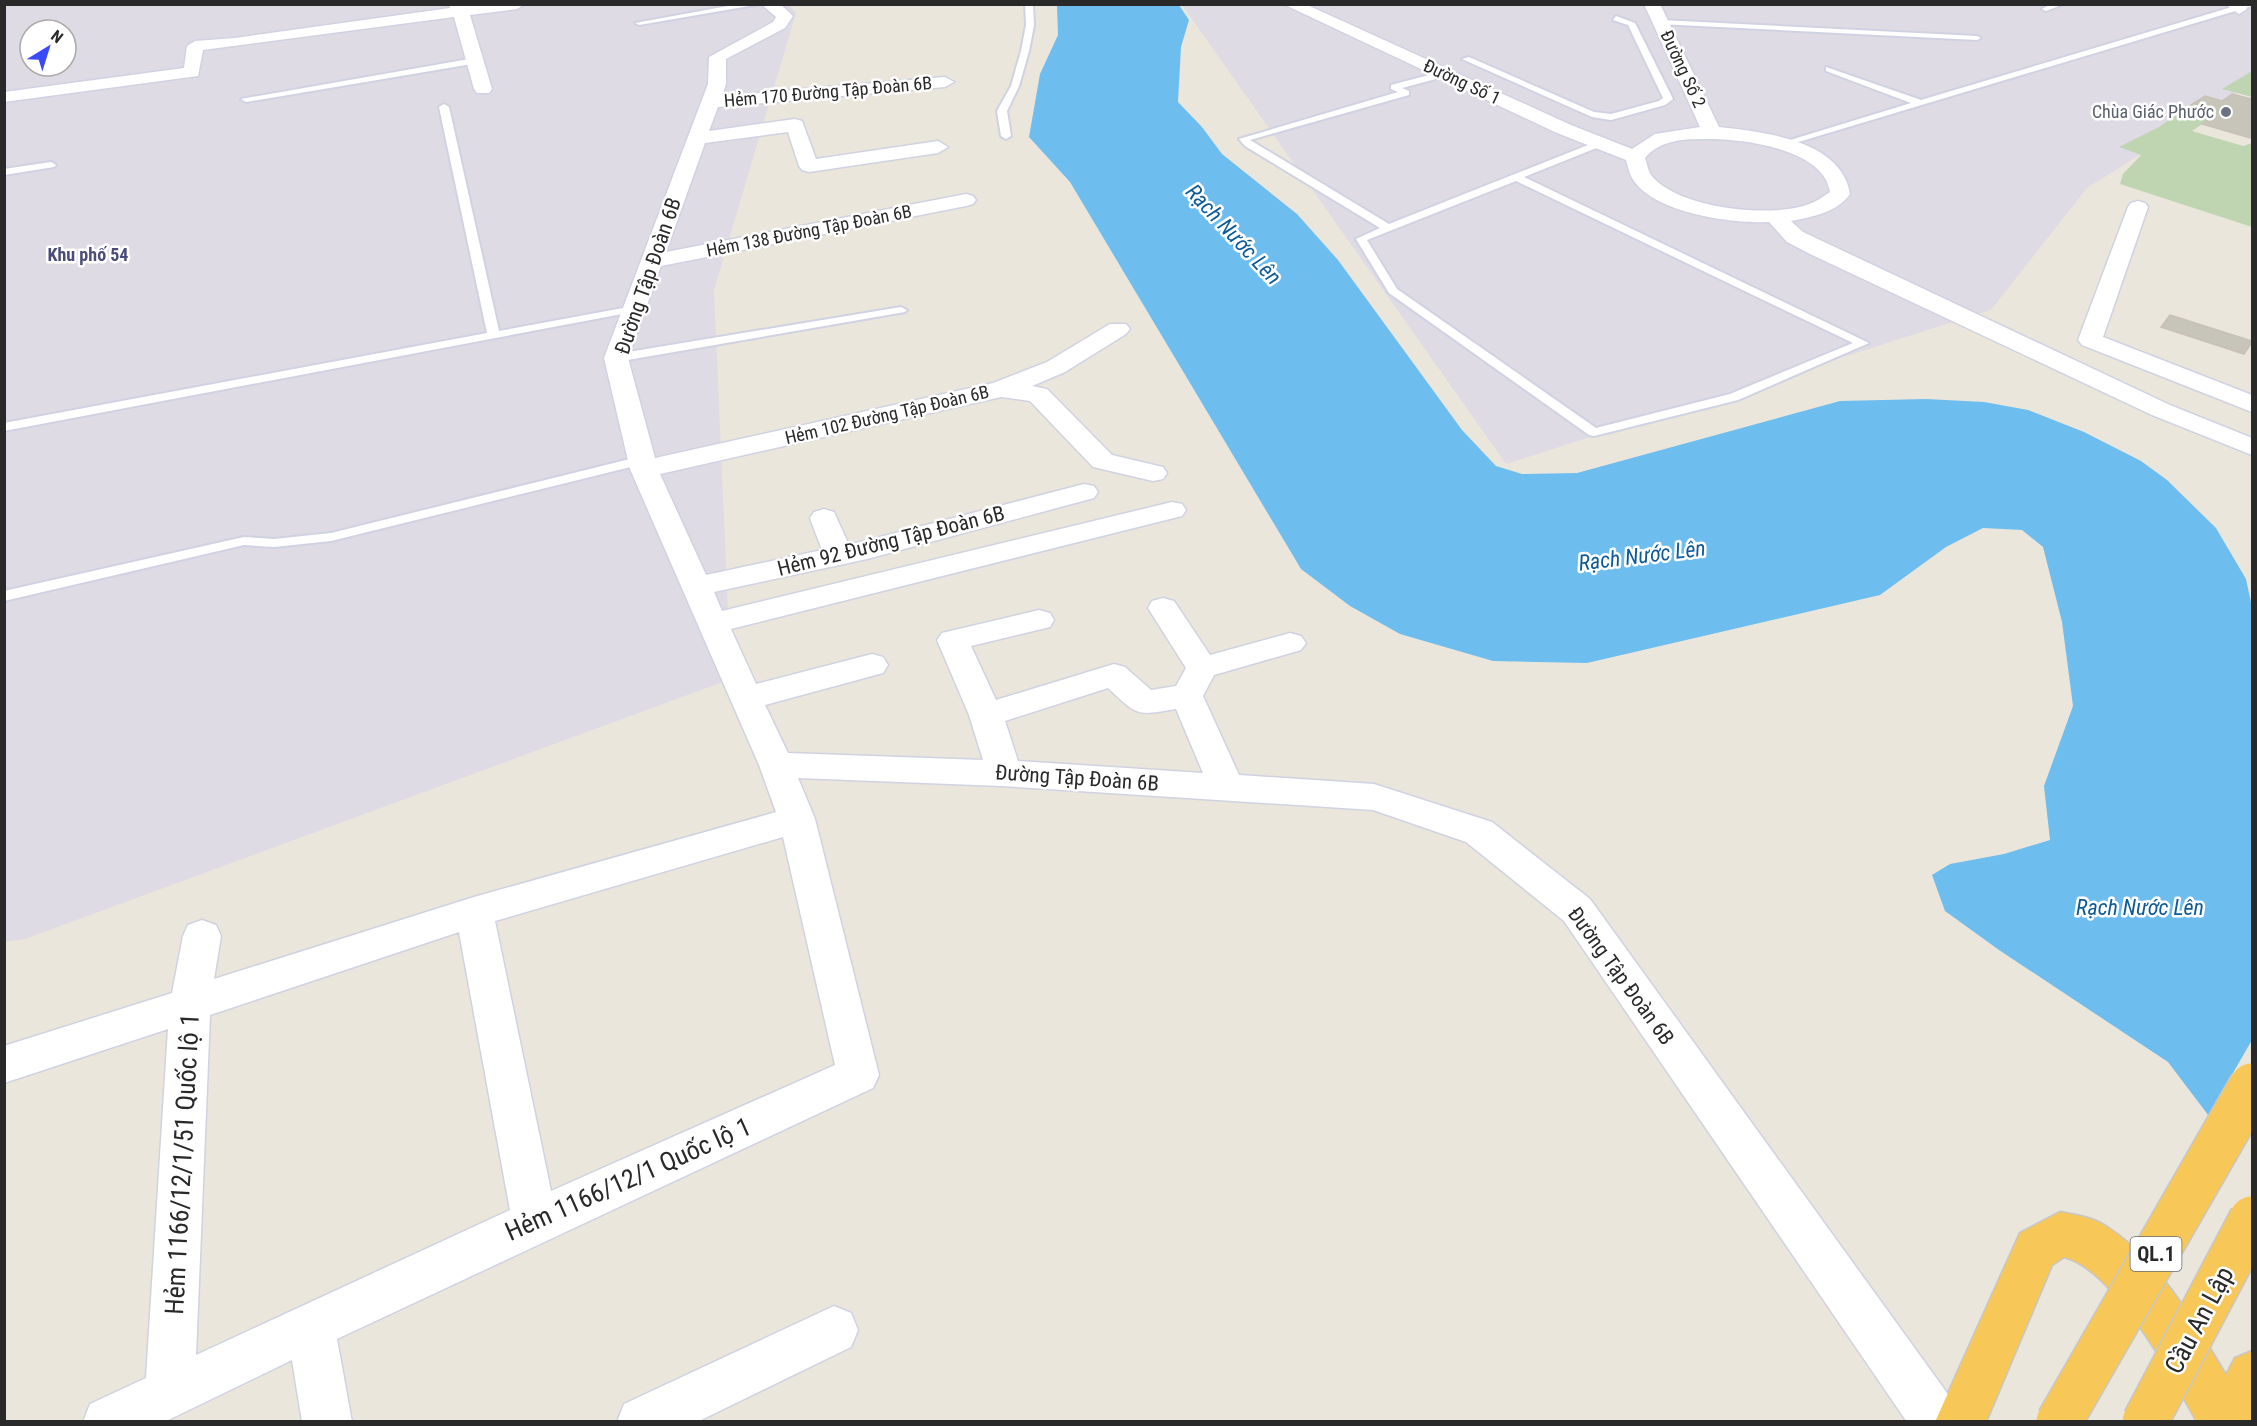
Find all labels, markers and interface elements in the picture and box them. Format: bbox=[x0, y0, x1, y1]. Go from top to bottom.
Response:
north arrow bbox=[18, 18, 78, 78]
text: N bbox=[47, 26, 67, 47]
street label: Đường Số 2 bbox=[1656, 27, 1710, 111]
street label: Đường Số 1 bbox=[1420, 55, 1504, 109]
street label: Hẻm 170 Đường Tập Đoàn 6B bbox=[723, 72, 933, 111]
place label: Chùa Giác Phước bbox=[2092, 101, 2214, 122]
marker: Chùa Giác Phước bbox=[2219, 105, 2233, 119]
water label: Rạch Nước Lên bbox=[1181, 179, 1286, 290]
street label: Đường Tập Đoàn 6B bbox=[610, 195, 686, 357]
street label: Hẻm 138 Đường Tập Đoàn 6B bbox=[704, 200, 913, 261]
district label: Khu phố 54 bbox=[48, 244, 128, 265]
street label: Hẻm 102 Đường Tập Đoàn 6B bbox=[783, 381, 991, 448]
street label: Hẻm 92 Đường Tập Đoàn 6B bbox=[775, 501, 1007, 581]
water label: Rạch Nước Lên bbox=[1577, 535, 1707, 576]
street label: Đường Tập Đoàn 6B bbox=[994, 760, 1160, 796]
water label: Rạch Nước Lên bbox=[2076, 895, 2204, 920]
street label: Đường Tập Đoàn 6B bbox=[1563, 903, 1679, 1049]
street label: Hẻm 1166/12/1/51 Quốc lộ 1 bbox=[159, 1013, 205, 1315]
street label: Hẻm 1166/12/1 Quốc lộ 1 bbox=[500, 1111, 756, 1247]
road number: QL.1 bbox=[2130, 1237, 2182, 1271]
street label: Cầu An Lập bbox=[2158, 1261, 2240, 1379]

